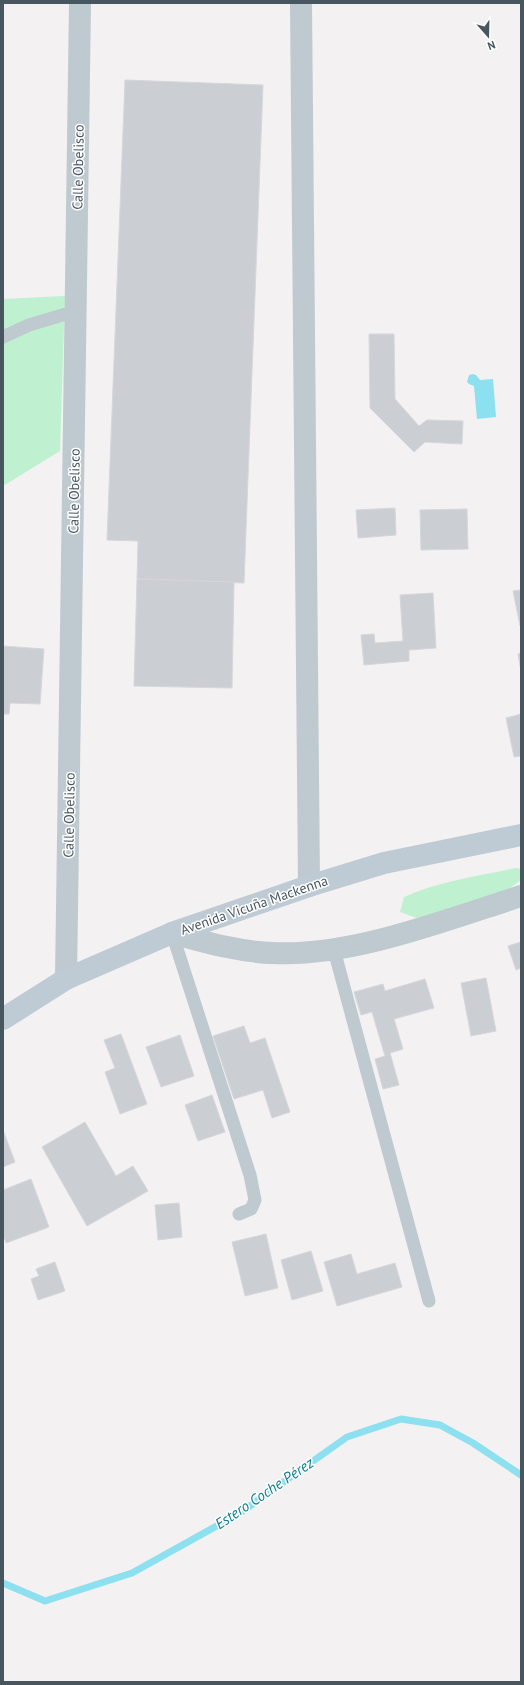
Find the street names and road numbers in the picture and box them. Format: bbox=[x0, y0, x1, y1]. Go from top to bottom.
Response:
street label: Calle Obelisco bbox=[68, 124, 88, 210]
street label: Calle Obelisco bbox=[64, 448, 84, 534]
street label: Calle Obelisco bbox=[59, 772, 79, 858]
street label: Avenida Vicuña Mackenna bbox=[178, 871, 330, 939]

